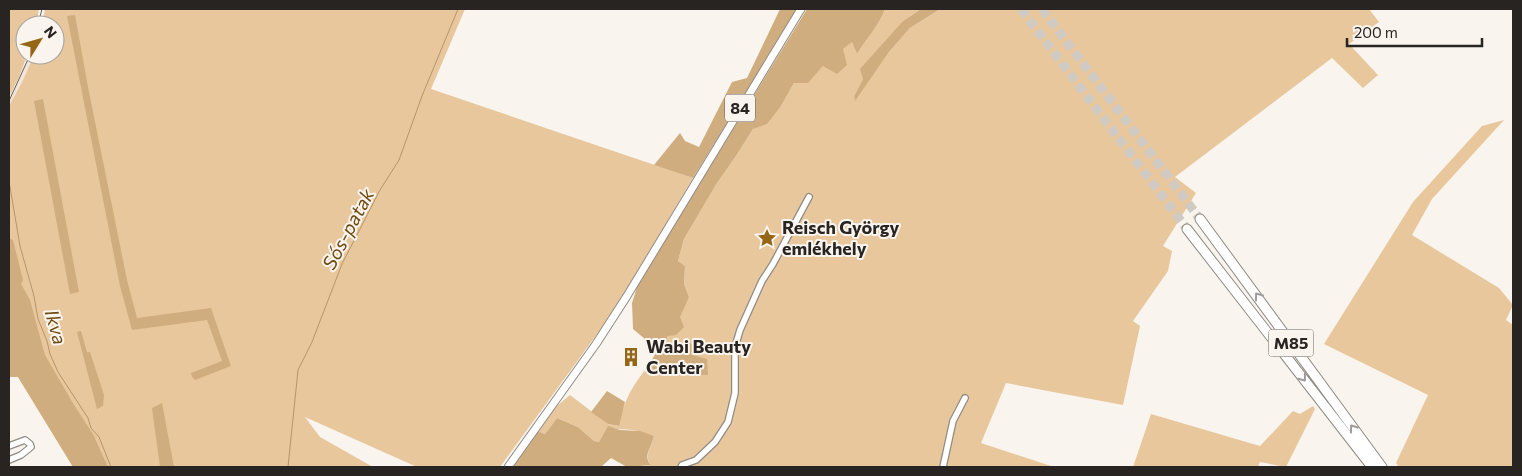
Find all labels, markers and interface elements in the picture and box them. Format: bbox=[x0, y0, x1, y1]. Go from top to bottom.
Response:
north arrow bbox=[15, 15, 65, 65]
scale bar bbox=[1347, 15, 1482, 47]
text: N bbox=[41, 23, 61, 41]
text: 200 m bbox=[1354, 23, 1398, 41]
road number: 84 bbox=[725, 95, 755, 122]
water label: Sós-patak bbox=[317, 184, 379, 273]
place label: Reisch György emlékhely bbox=[782, 216, 899, 259]
place icon: Reisch György emlékhely bbox=[756, 227, 778, 249]
one-way arrow bbox=[1254, 293, 1264, 302]
water label: Ikva bbox=[41, 307, 72, 347]
road number: M85 bbox=[1268, 329, 1314, 356]
place label: Wabi Beauty Center bbox=[646, 335, 751, 378]
building icon: Wabi Beauty Center bbox=[620, 346, 642, 368]
one-way arrow bbox=[1297, 372, 1305, 381]
one-way arrow bbox=[1350, 424, 1359, 434]

